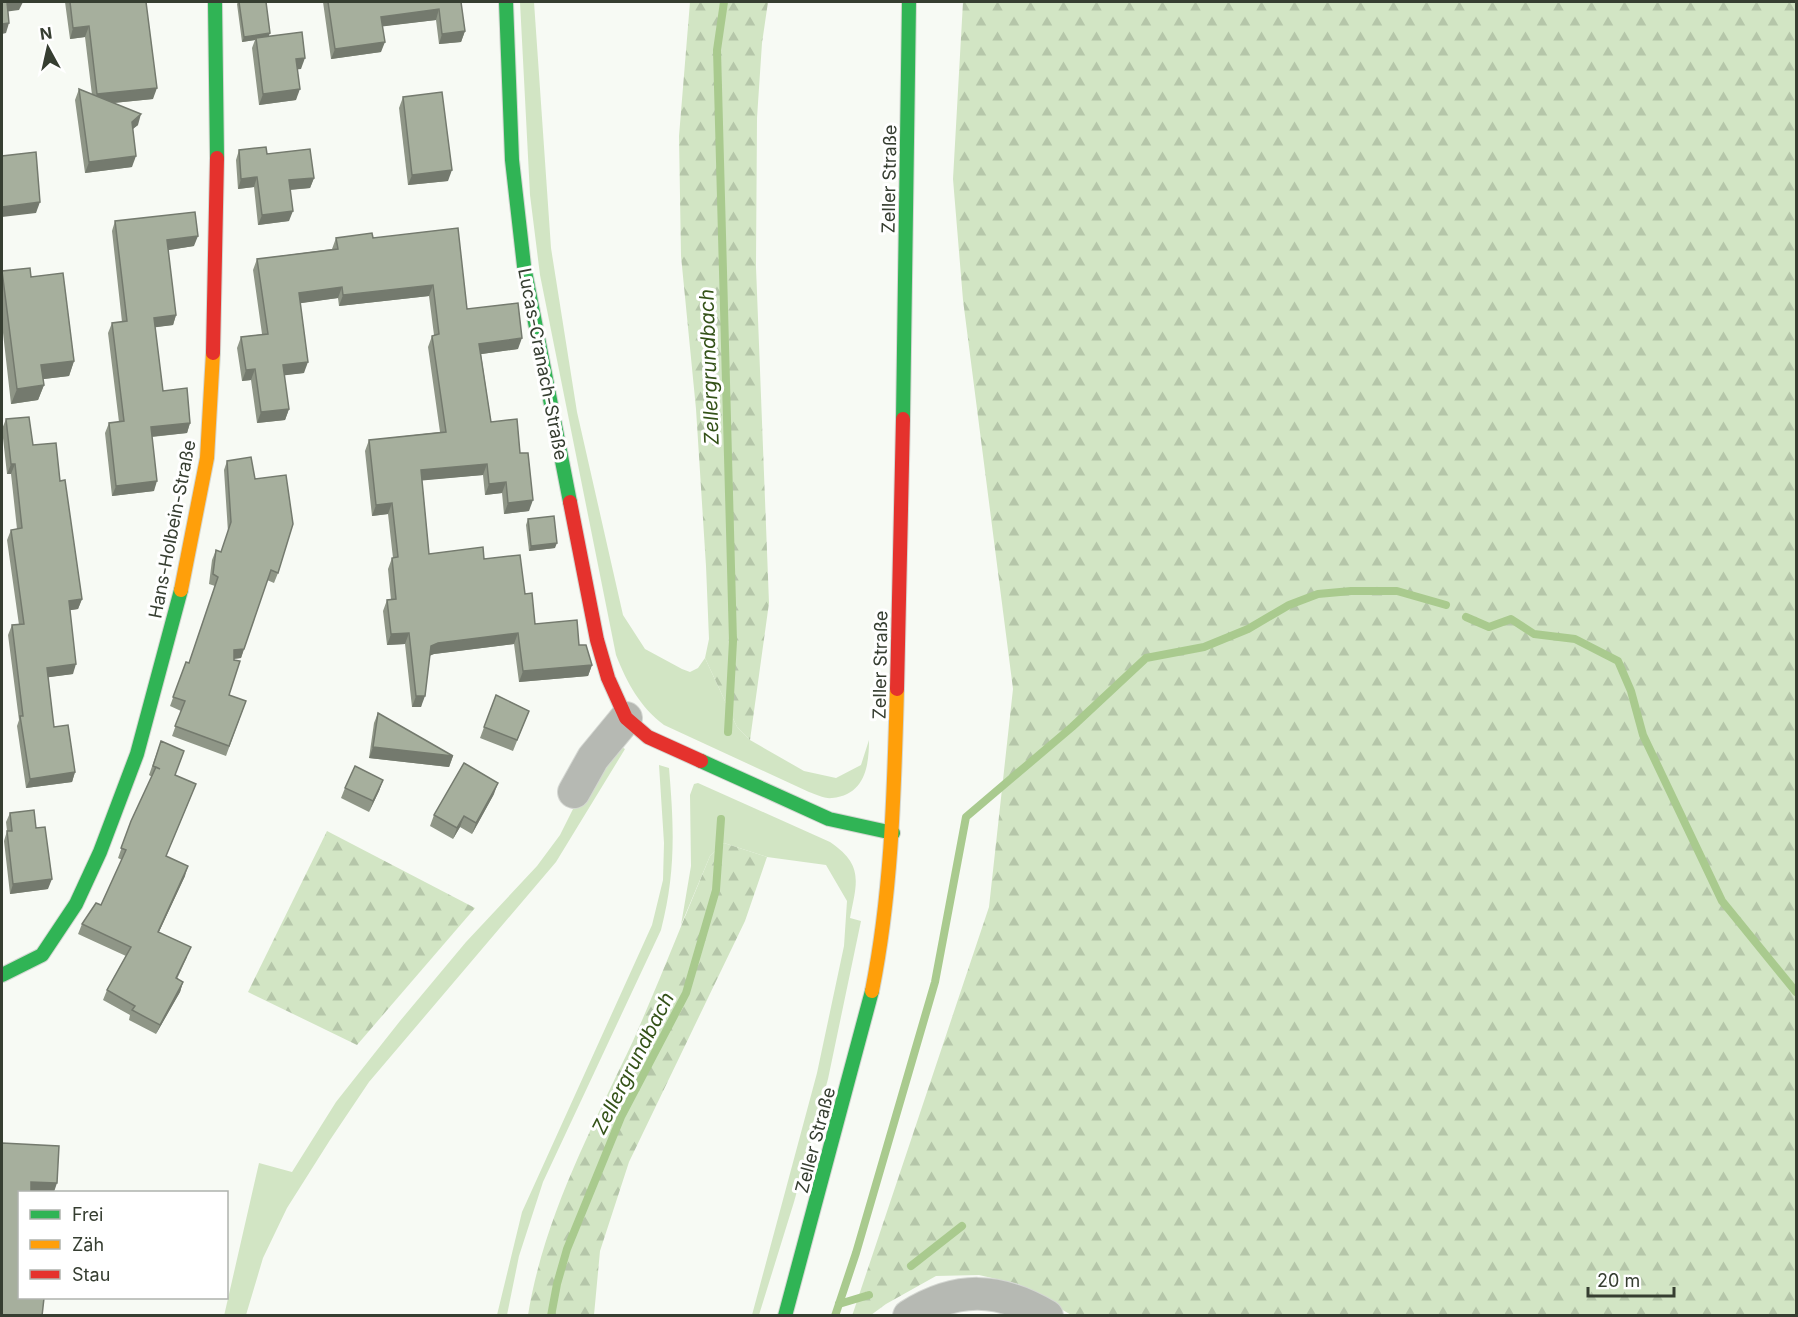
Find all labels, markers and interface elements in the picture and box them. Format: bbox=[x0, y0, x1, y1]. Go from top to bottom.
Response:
north arrow bbox=[18, 18, 78, 78]
text: N bbox=[38, 22, 53, 44]
street label: Zeller Straße bbox=[878, 124, 900, 234]
street label: Lucas-Cranach-Straße bbox=[514, 266, 572, 462]
water label: Zellergrundbach bbox=[694, 289, 724, 445]
street label: Hans-Holbein-Straße bbox=[144, 438, 200, 620]
street label: Zeller Straße bbox=[869, 610, 891, 720]
water label: Zellergrundbach bbox=[587, 988, 679, 1138]
street label: Zeller Straße bbox=[791, 1085, 839, 1195]
legend bbox=[18, 1191, 228, 1299]
text: Frei bbox=[72, 1204, 103, 1225]
text: Zäh bbox=[72, 1234, 104, 1255]
scale bar bbox=[1588, 1260, 1674, 1298]
text: Stau bbox=[72, 1264, 110, 1285]
text: 20 m bbox=[1597, 1270, 1640, 1291]

